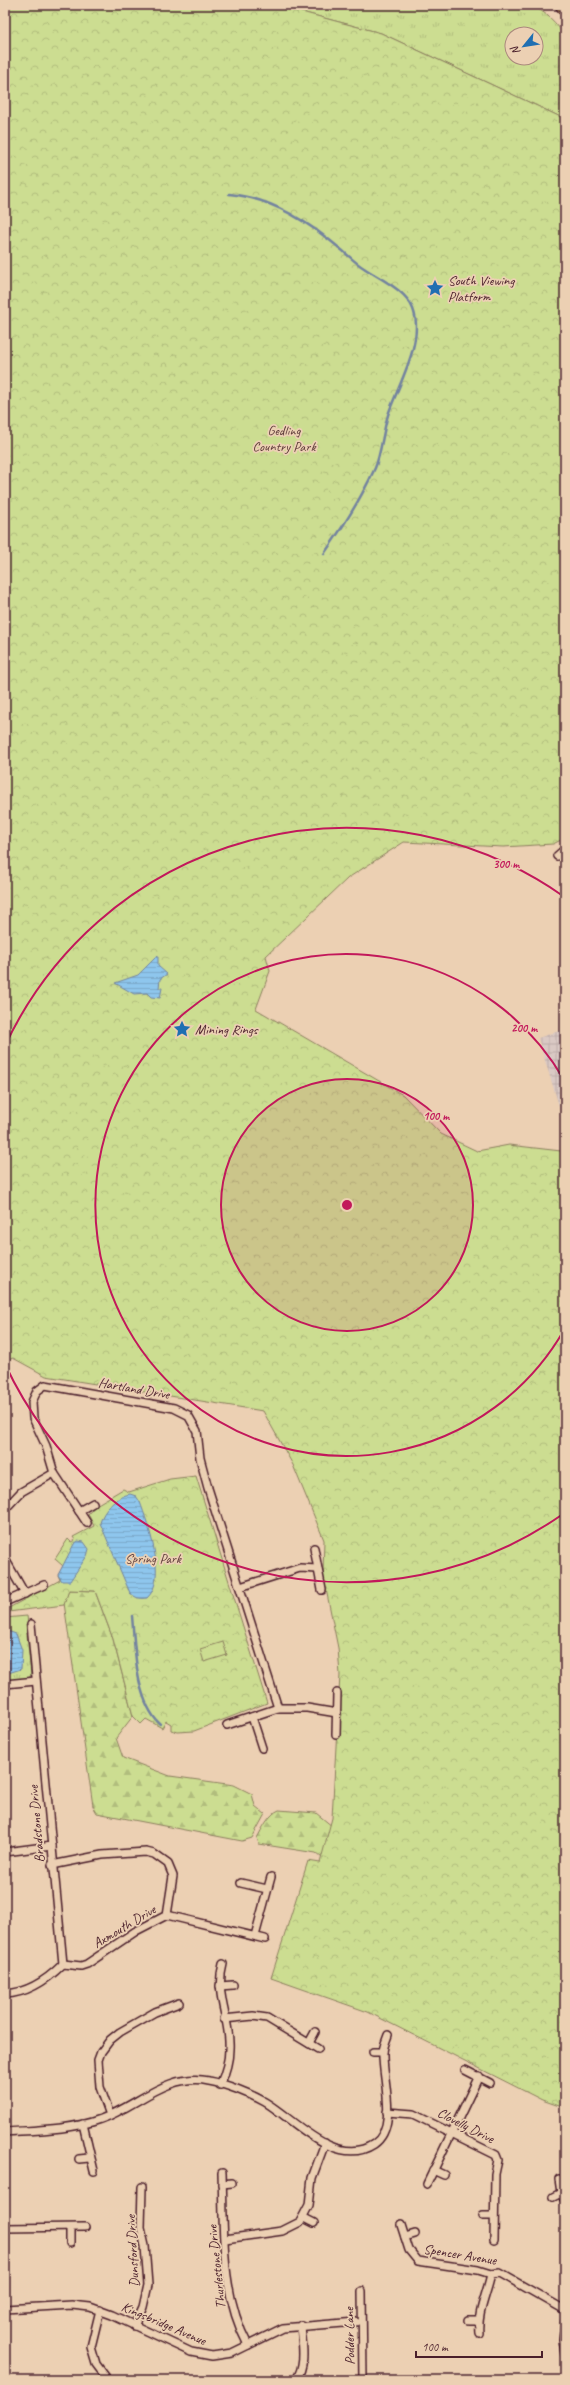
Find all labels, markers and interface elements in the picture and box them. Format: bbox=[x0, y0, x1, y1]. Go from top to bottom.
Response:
north arrow bbox=[504, 26, 544, 66]
text: N bbox=[506, 43, 523, 57]
place label: South Viewing Platform bbox=[448, 272, 515, 305]
place icon: South Viewing Platform bbox=[425, 278, 445, 298]
park label: Gedling Country Park bbox=[252, 422, 316, 455]
text: 300 m bbox=[493, 856, 520, 872]
place icon: Mining Rings bbox=[172, 1019, 192, 1039]
text: 200 m bbox=[511, 1020, 538, 1036]
place label: Mining Rings bbox=[195, 1021, 259, 1038]
text: 100 m bbox=[423, 1108, 450, 1124]
centre of rings bbox=[340, 1198, 354, 1212]
street label: Hartland Drive bbox=[97, 1374, 172, 1403]
park label: Spring Park bbox=[125, 1550, 182, 1567]
street label: Bradstone Drive bbox=[25, 1783, 48, 1863]
street label: Axmouth Drive bbox=[90, 1900, 160, 1952]
street label: Clovelly Drive bbox=[435, 2104, 498, 2148]
street label: Dunsford Drive bbox=[122, 2213, 143, 2287]
street label: Thurlestone Drive bbox=[204, 2223, 229, 2310]
street label: Spencer Avenue bbox=[422, 2240, 499, 2269]
street label: Kingsbridge Avenue bbox=[119, 2298, 210, 2349]
street label: Podder Lane bbox=[340, 2306, 359, 2365]
scale bar bbox=[416, 2333, 542, 2359]
text: 100 m bbox=[422, 2339, 449, 2355]

